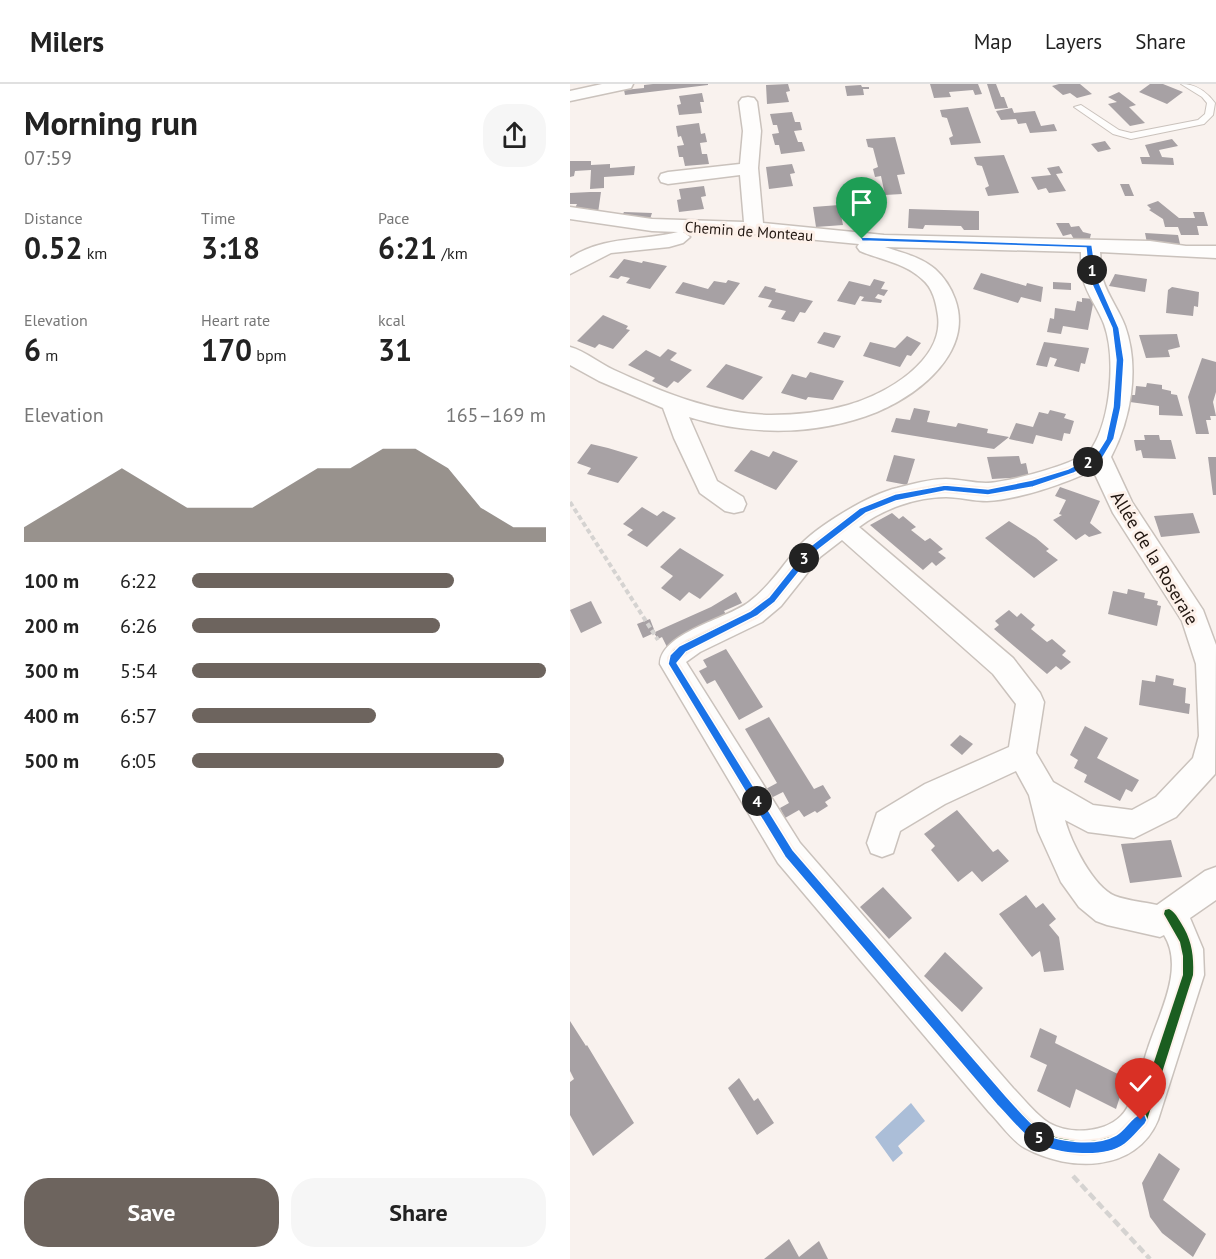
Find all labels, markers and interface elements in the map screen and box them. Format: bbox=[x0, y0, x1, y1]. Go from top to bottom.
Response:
text: Milers bbox=[30, 23, 104, 60]
text: Map bbox=[974, 28, 1012, 55]
text: Layers bbox=[1045, 28, 1102, 55]
text: Share bbox=[1135, 28, 1186, 55]
text: Morning run bbox=[24, 101, 198, 144]
button: share bbox=[483, 104, 546, 167]
text: 07:59 bbox=[24, 145, 72, 171]
pin bbox=[836, 177, 887, 239]
icon: arrive bbox=[845, 186, 878, 219]
text: Distance bbox=[24, 208, 83, 228]
text: Time bbox=[201, 208, 235, 228]
text: Pace bbox=[378, 208, 409, 228]
street label: Chemin de Monteau bbox=[684, 217, 814, 245]
text: 0.52 bbox=[24, 228, 82, 267]
text: 3:18 bbox=[201, 228, 260, 267]
text: 6:21 bbox=[378, 228, 437, 267]
text: km bbox=[82, 243, 107, 263]
text: /km bbox=[437, 243, 468, 263]
pin: 1 bbox=[1077, 255, 1107, 285]
text: 1 bbox=[1087, 260, 1097, 280]
text: Elevation bbox=[24, 310, 88, 330]
text: Heart rate bbox=[201, 310, 270, 330]
text: kcal bbox=[378, 310, 405, 330]
text: 6 bbox=[24, 330, 41, 369]
text: 170 bbox=[201, 330, 252, 369]
text: 31 bbox=[378, 330, 412, 369]
text: m bbox=[41, 345, 58, 365]
text: bpm bbox=[252, 345, 287, 365]
text: Elevation bbox=[24, 402, 104, 428]
text: 165–169 m bbox=[446, 402, 546, 428]
pin: 2 bbox=[1073, 447, 1103, 477]
text: 2 bbox=[1083, 452, 1093, 472]
street label: Allée de la Roseraie bbox=[1106, 487, 1204, 629]
pin: 3 bbox=[789, 543, 819, 573]
text: 3 bbox=[799, 548, 809, 568]
text: 100 m bbox=[24, 568, 79, 594]
text: 6:22 bbox=[120, 568, 157, 594]
text: 200 m bbox=[24, 613, 79, 639]
text: 6:26 bbox=[120, 613, 157, 639]
text: 300 m bbox=[24, 658, 79, 684]
text: 5:54 bbox=[120, 658, 157, 684]
text: 400 m bbox=[24, 703, 79, 729]
text: 6:57 bbox=[120, 703, 157, 729]
text: 500 m bbox=[24, 748, 79, 774]
text: 6:05 bbox=[120, 748, 157, 774]
pin: 4 bbox=[742, 786, 772, 816]
text: 4 bbox=[752, 791, 762, 811]
pin bbox=[1115, 1058, 1166, 1120]
icon: check bbox=[1124, 1067, 1157, 1100]
pin: 5 bbox=[1024, 1122, 1054, 1152]
text: 5 bbox=[1034, 1127, 1044, 1147]
button: Save bbox=[24, 1178, 279, 1247]
button: Share bbox=[291, 1178, 546, 1247]

